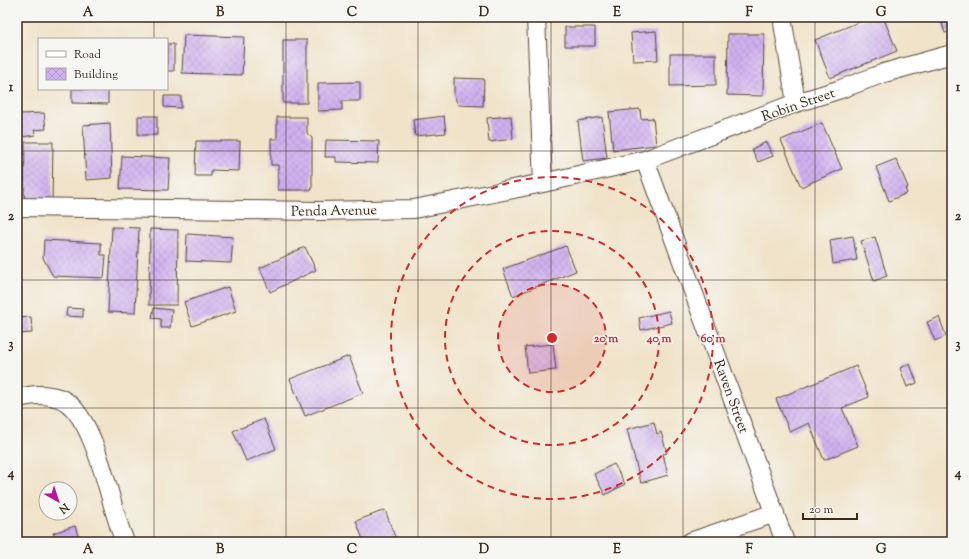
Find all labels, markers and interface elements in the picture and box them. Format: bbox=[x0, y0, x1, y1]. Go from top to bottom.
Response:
text: A bbox=[83, 4, 94, 22]
text: B bbox=[216, 4, 225, 22]
text: C bbox=[347, 4, 357, 22]
text: D bbox=[479, 4, 489, 22]
text: E bbox=[613, 4, 621, 22]
text: F bbox=[745, 4, 753, 22]
text: G bbox=[876, 4, 887, 22]
legend bbox=[38, 38, 168, 90]
text: Road bbox=[74, 46, 101, 64]
text: Building bbox=[74, 66, 118, 84]
text: 1 bbox=[9, 79, 14, 97]
text: 1 bbox=[956, 79, 961, 97]
street label: Robin Street bbox=[759, 84, 838, 128]
street label: Penda Avenue bbox=[291, 201, 377, 223]
text: 2 bbox=[8, 208, 15, 226]
text: 2 bbox=[955, 208, 962, 226]
text: 20 m bbox=[594, 330, 618, 348]
text: 40 m bbox=[646, 330, 671, 348]
text: 60 m bbox=[701, 330, 725, 348]
centre of rings bbox=[545, 331, 559, 345]
text: 3 bbox=[8, 336, 14, 354]
text: 3 bbox=[955, 336, 961, 354]
street label: Raven Street bbox=[708, 357, 753, 437]
text: 4 bbox=[7, 465, 15, 483]
text: 4 bbox=[954, 465, 962, 483]
north arrow bbox=[38, 481, 78, 521]
scale bar bbox=[803, 495, 857, 521]
text: N bbox=[55, 498, 73, 517]
text: 20 m bbox=[809, 501, 834, 519]
text: A bbox=[83, 541, 94, 559]
text: B bbox=[216, 541, 225, 559]
text: C bbox=[347, 541, 357, 559]
text: D bbox=[479, 541, 489, 559]
text: E bbox=[613, 541, 621, 559]
text: F bbox=[745, 541, 753, 559]
text: G bbox=[876, 541, 887, 559]

